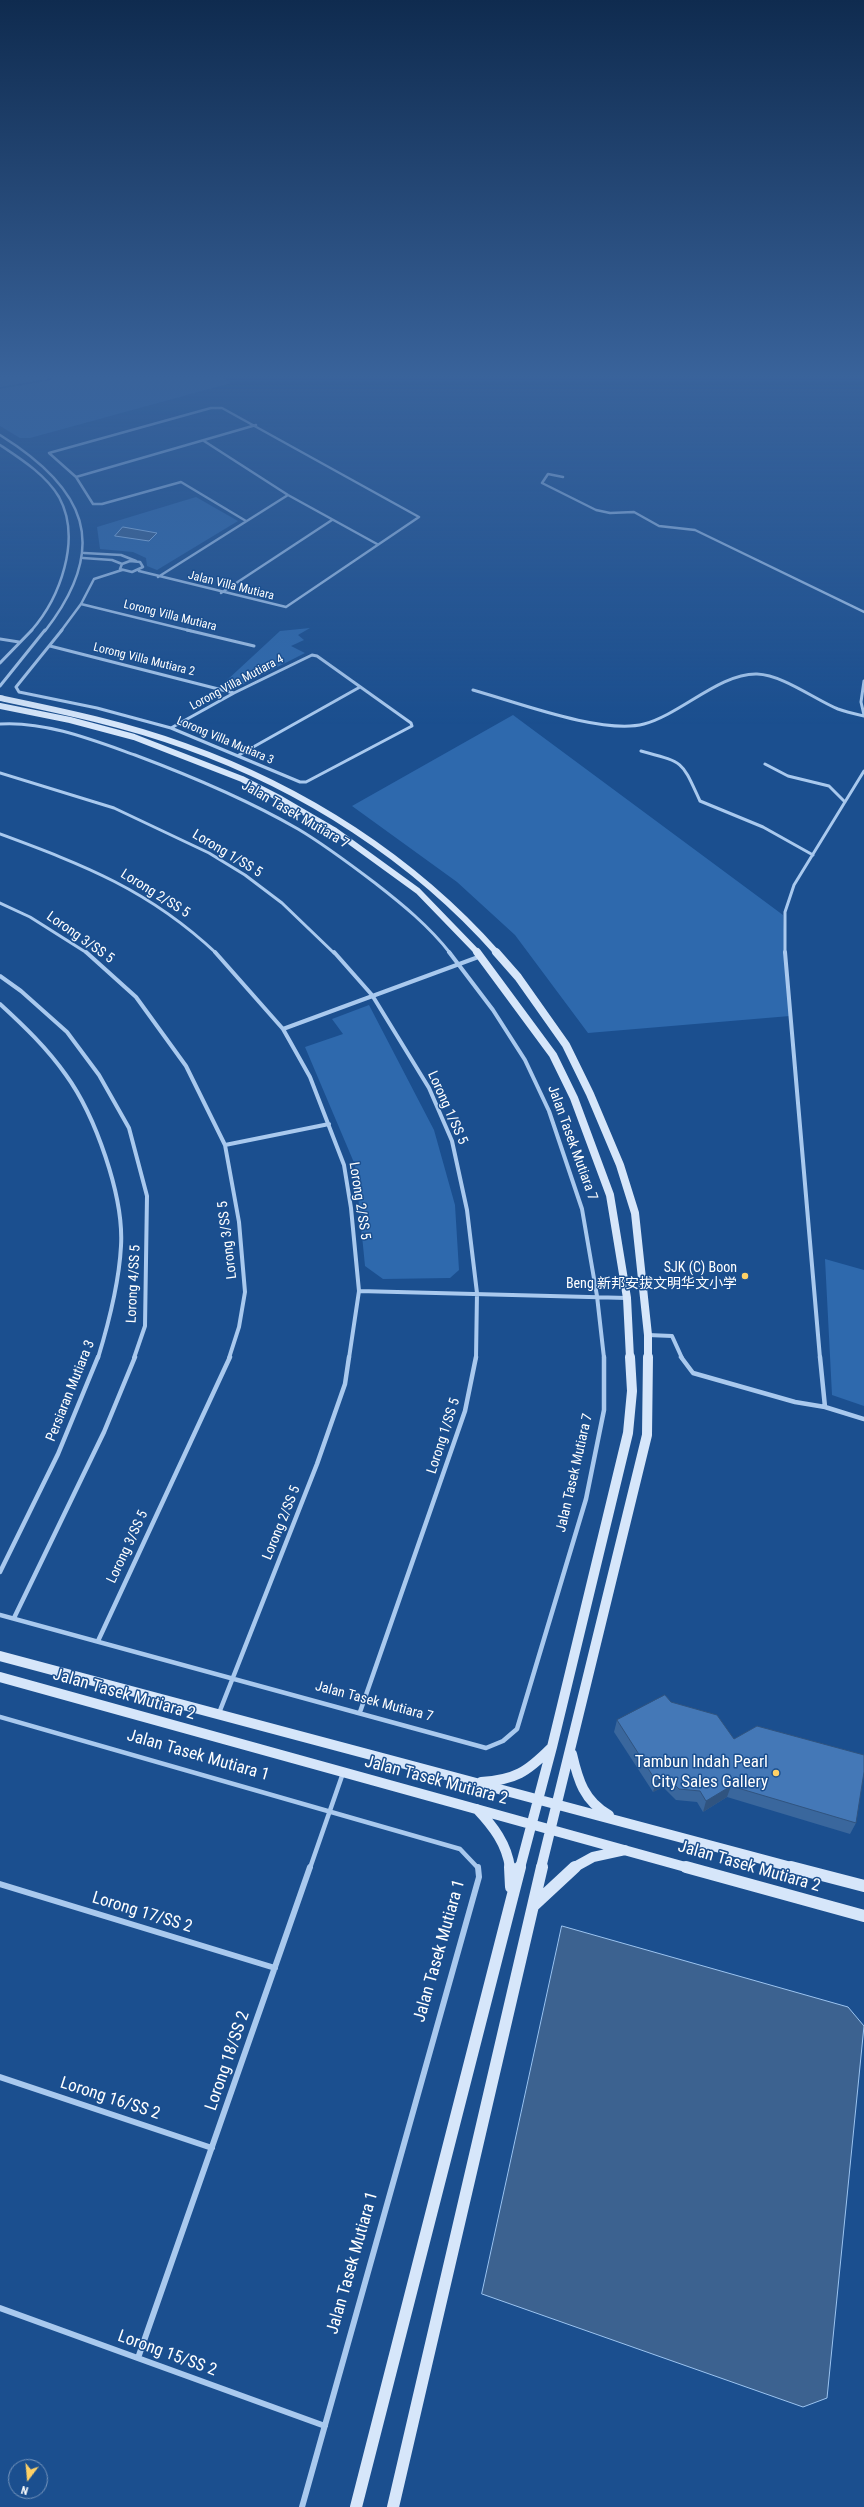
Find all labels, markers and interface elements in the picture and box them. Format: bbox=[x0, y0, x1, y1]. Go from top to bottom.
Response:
street label: Jalan Villa Mutiara bbox=[186, 568, 276, 604]
street label: Lorong Villa Mutiara bbox=[122, 597, 218, 635]
street label: Lorong Villa Mutiara 2 bbox=[92, 640, 196, 680]
street label: Lorong Villa Mutiara 4 bbox=[188, 652, 286, 714]
street label: Lorong Villa Mutiara 3 bbox=[174, 714, 276, 768]
street label: Jalan Tasek Mutiara 7 bbox=[238, 777, 352, 853]
street label: Lorong 1/SS 5 bbox=[189, 827, 265, 881]
street label: Lorong 2/SS 5 bbox=[117, 866, 193, 922]
street label: Lorong 3/SS 5 bbox=[43, 909, 117, 967]
street label: Lorong 1/SS 5 bbox=[423, 1069, 471, 1147]
street label: Jalan Tasek Mutiara 7 bbox=[543, 1083, 601, 1203]
street label: Lorong 2/SS 5 bbox=[345, 1161, 373, 1241]
street label: Lorong 3/SS 5 bbox=[215, 1200, 241, 1280]
street label: Lorong 4/SS 5 bbox=[124, 1244, 144, 1324]
place label: SJK (C) Boon Beng 新邦安拔文明华文小学 bbox=[566, 1260, 737, 1292]
marker: SJK (C) Boon Beng 新邦安拔文明华文小学 bbox=[740, 1271, 750, 1281]
street label: Persiaran Mutiara 3 bbox=[43, 1338, 99, 1444]
street label: Lorong 1/SS 5 bbox=[424, 1396, 464, 1476]
street label: Jalan Tasek Mutiara 7 bbox=[553, 1412, 597, 1534]
street label: Lorong 2/SS 5 bbox=[260, 1483, 304, 1563]
street label: Lorong 3/SS 5 bbox=[104, 1508, 152, 1586]
street label: Jalan Tasek Mutiara 2 bbox=[50, 1665, 198, 1725]
street label: Jalan Tasek Mutiara 7 bbox=[313, 1678, 435, 1726]
street label: Jalan Tasek Mutiara 1 bbox=[124, 1726, 272, 1786]
street label: Jalan Tasek Mutiara 2 bbox=[362, 1752, 510, 1810]
place label: Tambun Indah Pearl City Sales Gallery bbox=[635, 1753, 768, 1793]
marker: Tambun Indah Pearl City Sales Gallery bbox=[771, 1768, 781, 1778]
street label: Jalan Tasek Mutiara 2 bbox=[675, 1837, 823, 1897]
street label: Jalan Tasek Mutiara 1 bbox=[410, 1877, 470, 2025]
street label: Lorong 17/SS 2 bbox=[89, 1888, 195, 1938]
street label: Lorong 18/SS 2 bbox=[201, 2009, 255, 2113]
street label: Lorong 16/SS 2 bbox=[58, 2073, 162, 2125]
street label: Jalan Tasek Mutiara 1 bbox=[323, 2189, 383, 2337]
street label: Lorong 15/SS 2 bbox=[115, 2327, 219, 2381]
north arrow bbox=[8, 2459, 48, 2499]
text: N bbox=[20, 2483, 30, 2497]

